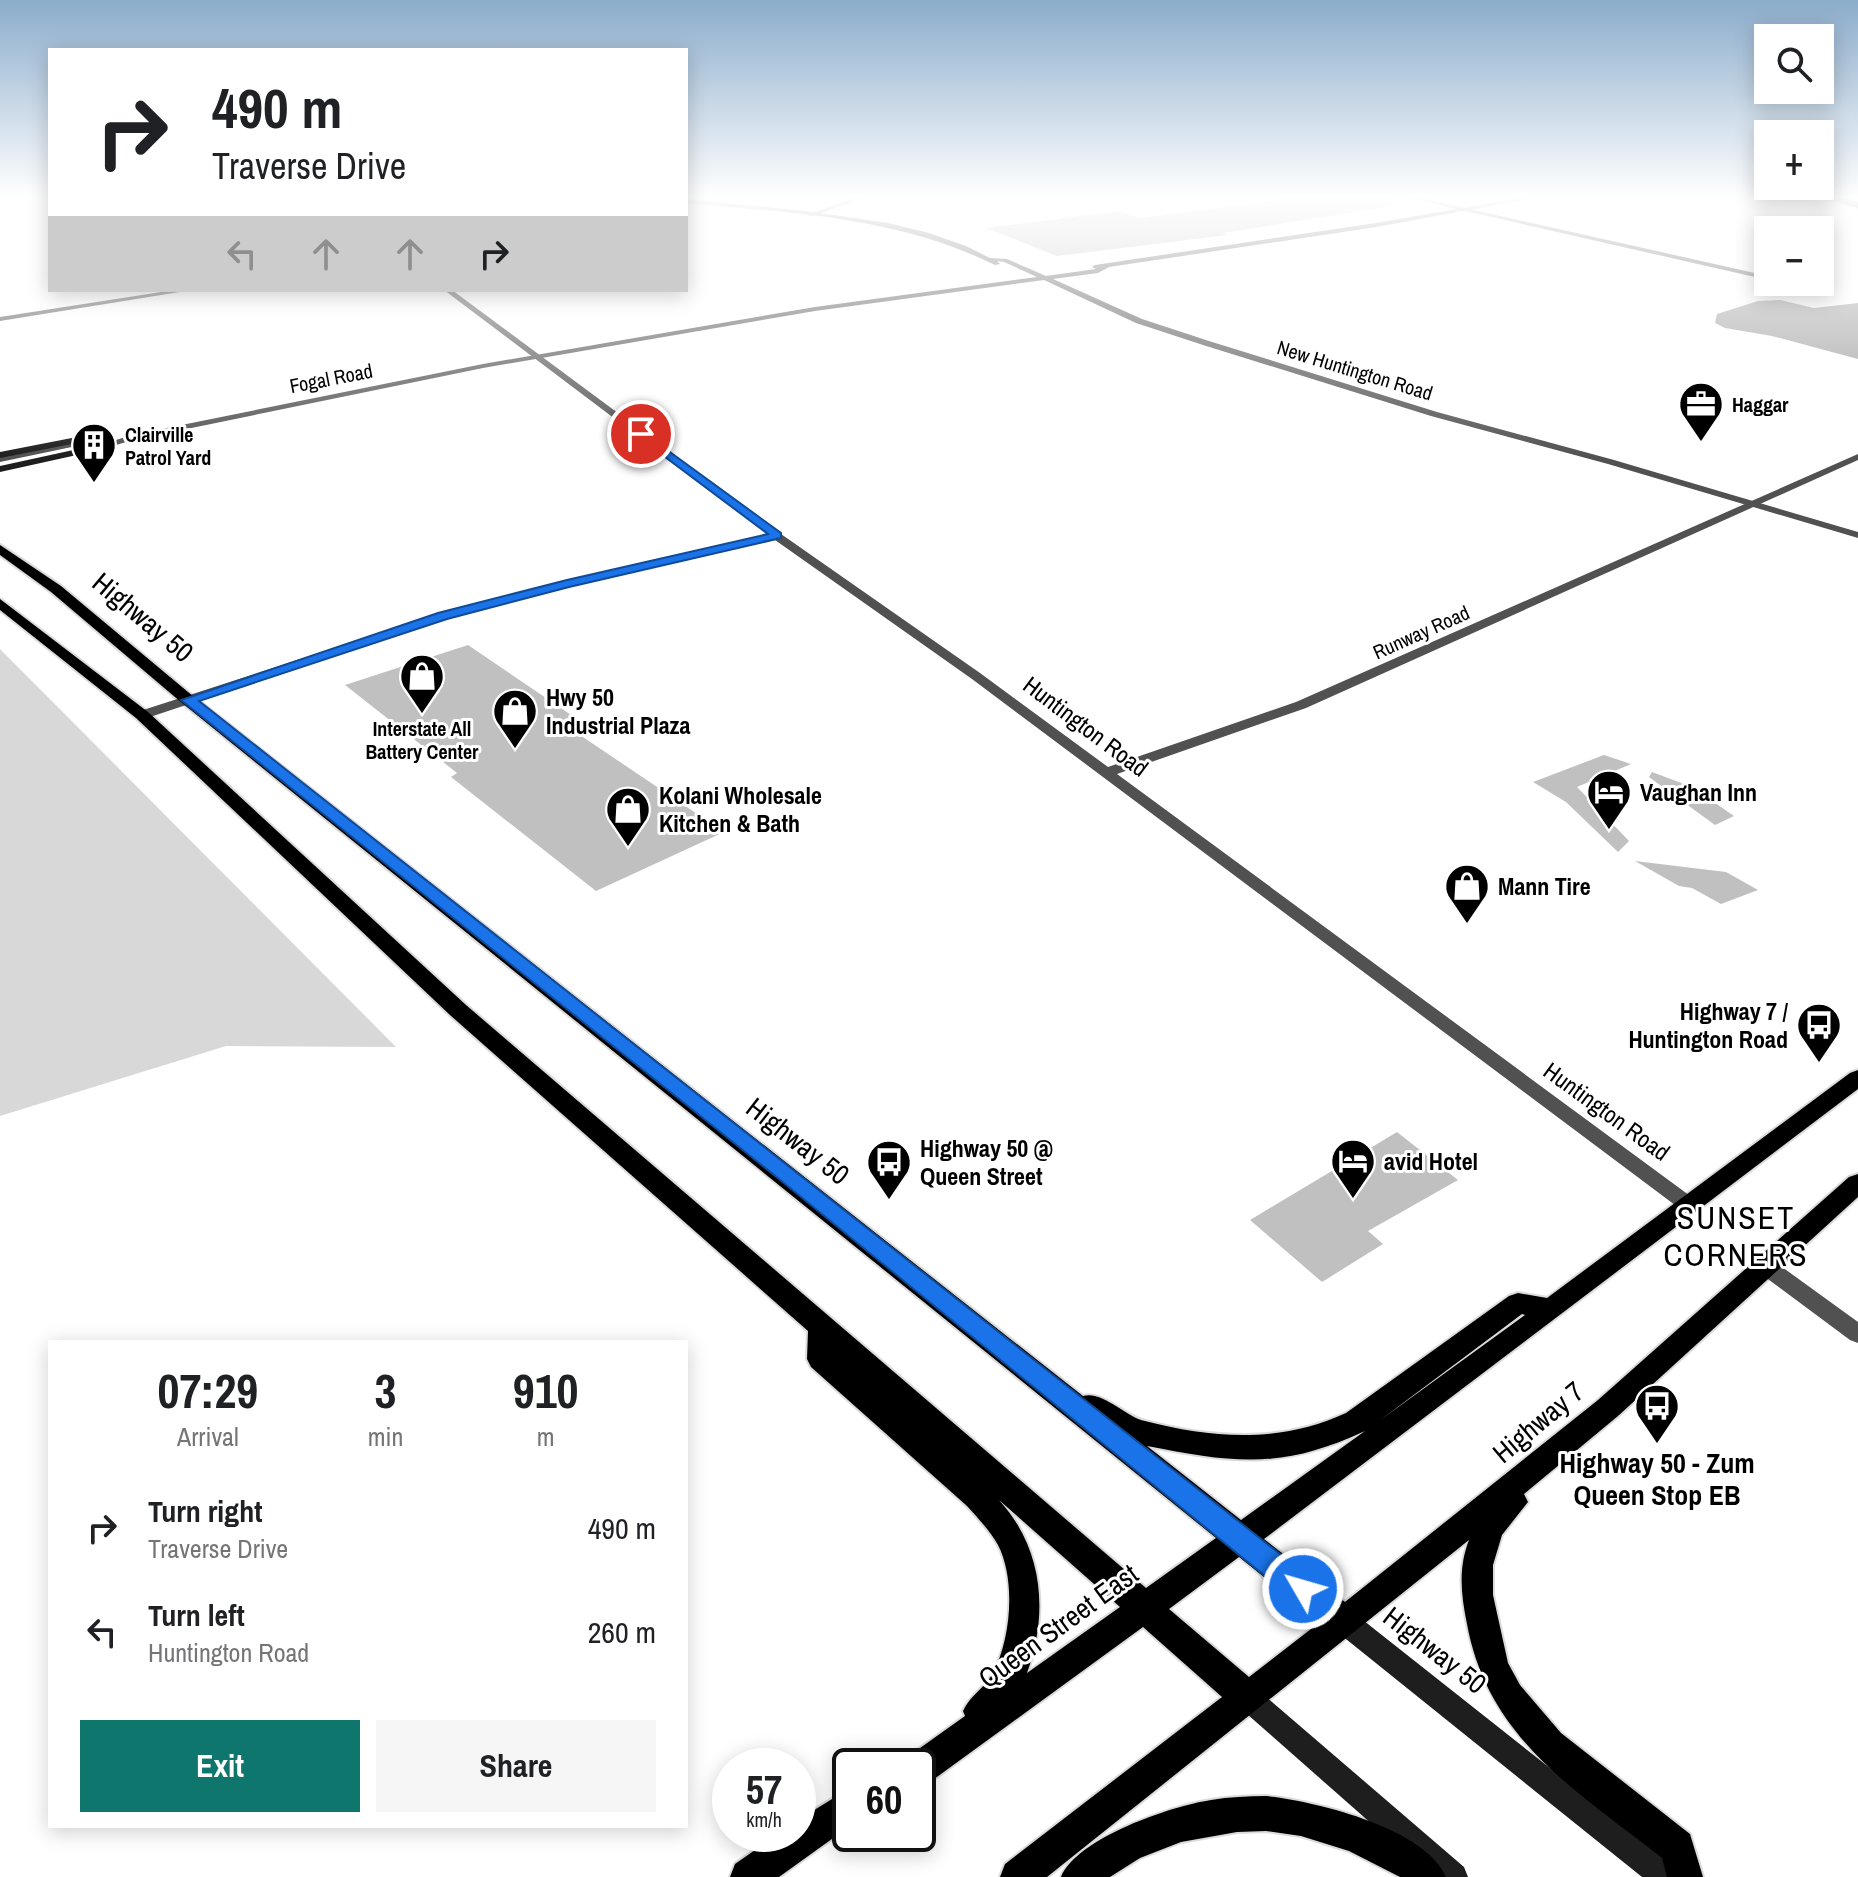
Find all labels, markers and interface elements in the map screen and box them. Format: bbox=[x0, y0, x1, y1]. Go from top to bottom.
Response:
map controls bbox=[1754, 24, 1834, 296]
button: search bbox=[1754, 24, 1834, 104]
text: 490 m bbox=[212, 70, 342, 145]
icon: right bbox=[80, 80, 184, 184]
button: + bbox=[1754, 120, 1834, 200]
text: Traverse Drive bbox=[212, 142, 406, 190]
button: − bbox=[1754, 216, 1834, 296]
icon: left bbox=[220, 232, 264, 276]
icon: ahead bbox=[304, 232, 348, 276]
icon: ahead bbox=[388, 232, 432, 276]
icon: right bbox=[472, 232, 516, 276]
street label: New Huntington Road bbox=[1274, 333, 1436, 407]
street label: Fogal Road bbox=[287, 357, 375, 399]
office icon: Haggar bbox=[1677, 380, 1725, 443]
place label: Haggar bbox=[1732, 391, 1789, 418]
pin bbox=[607, 400, 675, 468]
icon: arrive bbox=[619, 412, 663, 456]
building icon: Clairville Patrol Yard bbox=[70, 421, 118, 484]
place label: Clairville Patrol Yard bbox=[125, 421, 211, 471]
street label: Highway 50 bbox=[84, 563, 202, 671]
street label: Runway Road bbox=[1368, 599, 1474, 665]
shop icon: Interstate All Battery Center bbox=[398, 652, 446, 715]
street label: Huntington Road bbox=[1017, 668, 1155, 784]
place label: Hwy 50 Industrial Plaza bbox=[546, 681, 690, 741]
shop icon: Hwy 50 Industrial Plaza bbox=[491, 687, 539, 750]
place label: Interstate All Battery Center bbox=[366, 715, 479, 765]
hotel icon: Vaughan Inn bbox=[1585, 768, 1633, 831]
place label: Vaughan Inn bbox=[1640, 776, 1757, 808]
place label: Kolani Wholesale Kitchen & Bath bbox=[659, 779, 822, 839]
shop icon: Kolani Wholesale Kitchen & Bath bbox=[604, 785, 652, 848]
shop icon: Mann Tire bbox=[1443, 862, 1491, 925]
place label: Mann Tire bbox=[1498, 870, 1591, 902]
place label: Highway 7 / Huntington Road bbox=[1628, 995, 1789, 1055]
bus stop icon: Highway 7 / Huntington Road bbox=[1795, 1001, 1843, 1064]
street label: Huntington Road bbox=[1537, 1054, 1677, 1168]
street label: Highway 50 bbox=[739, 1089, 857, 1193]
place label: Highway 50 @ Queen Street bbox=[920, 1132, 1053, 1192]
hotel icon: avid Hotel bbox=[1329, 1137, 1377, 1200]
bus stop icon: Highway 50 @ Queen Street bbox=[865, 1138, 913, 1201]
place label: avid Hotel bbox=[1384, 1145, 1478, 1177]
district label: SUNSET CORNERS bbox=[1663, 1196, 1809, 1276]
text: 07:29 bbox=[158, 1358, 258, 1423]
text: 3 bbox=[375, 1358, 396, 1423]
text: 910 bbox=[513, 1358, 578, 1423]
street label: Highway 7 bbox=[1484, 1373, 1592, 1471]
bus stop icon: Highway 50 - Zum Queen Stop EB bbox=[1633, 1382, 1681, 1445]
text: Arrival bbox=[177, 1419, 239, 1454]
text: min bbox=[368, 1419, 403, 1454]
text: m bbox=[537, 1419, 555, 1454]
place label: Highway 50 - Zum Queen Stop EB bbox=[1559, 1444, 1755, 1514]
text: Turn right bbox=[148, 1491, 262, 1531]
icon: right bbox=[80, 1506, 124, 1550]
text: 490 m bbox=[588, 1508, 656, 1548]
text: Traverse Drive bbox=[148, 1531, 288, 1566]
position arrow bbox=[1261, 1547, 1345, 1631]
street label: Queen Street East bbox=[970, 1555, 1146, 1697]
text: Turn left bbox=[148, 1595, 245, 1635]
street label: Highway 50 bbox=[1376, 1598, 1494, 1702]
icon: left bbox=[80, 1610, 124, 1654]
text: 260 m bbox=[588, 1612, 656, 1652]
text: Huntington Road bbox=[148, 1635, 309, 1670]
button: Exit bbox=[80, 1720, 360, 1812]
button: Share bbox=[376, 1720, 656, 1812]
speed limit sign: 60 bbox=[832, 1748, 936, 1852]
text: 57 bbox=[746, 1763, 782, 1816]
text: km/h bbox=[746, 1806, 782, 1833]

